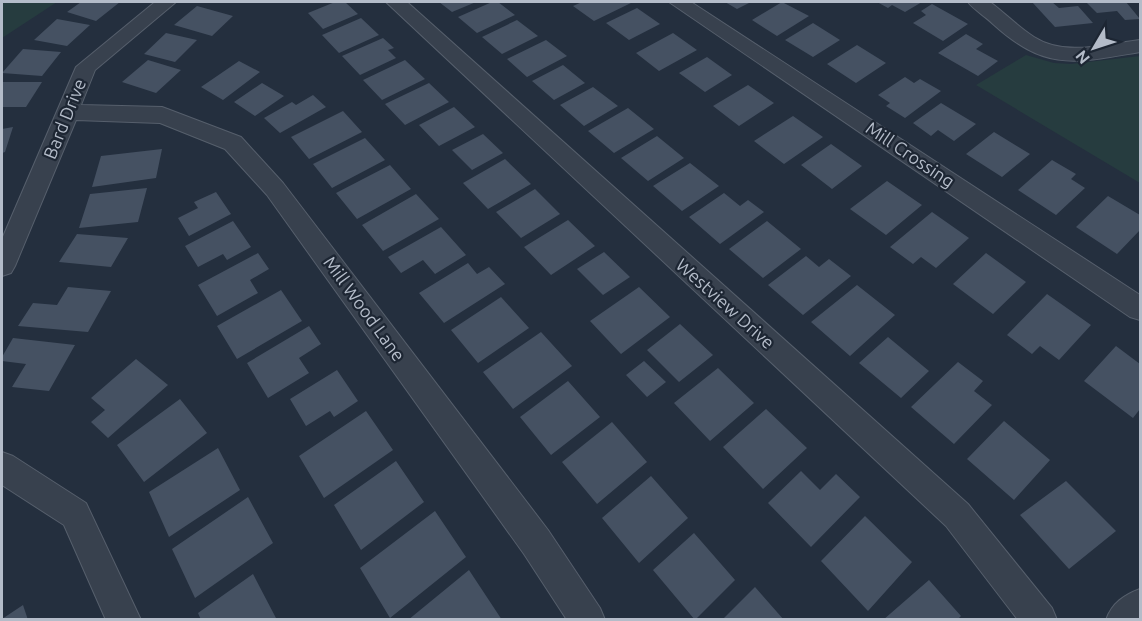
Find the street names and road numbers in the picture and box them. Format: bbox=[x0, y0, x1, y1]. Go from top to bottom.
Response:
street label: Bard Drive bbox=[39, 76, 89, 162]
street label: Mill Crossing bbox=[862, 117, 959, 191]
street label: Mill Wood Lane bbox=[320, 252, 409, 365]
street label: Westview Drive bbox=[673, 254, 779, 352]

